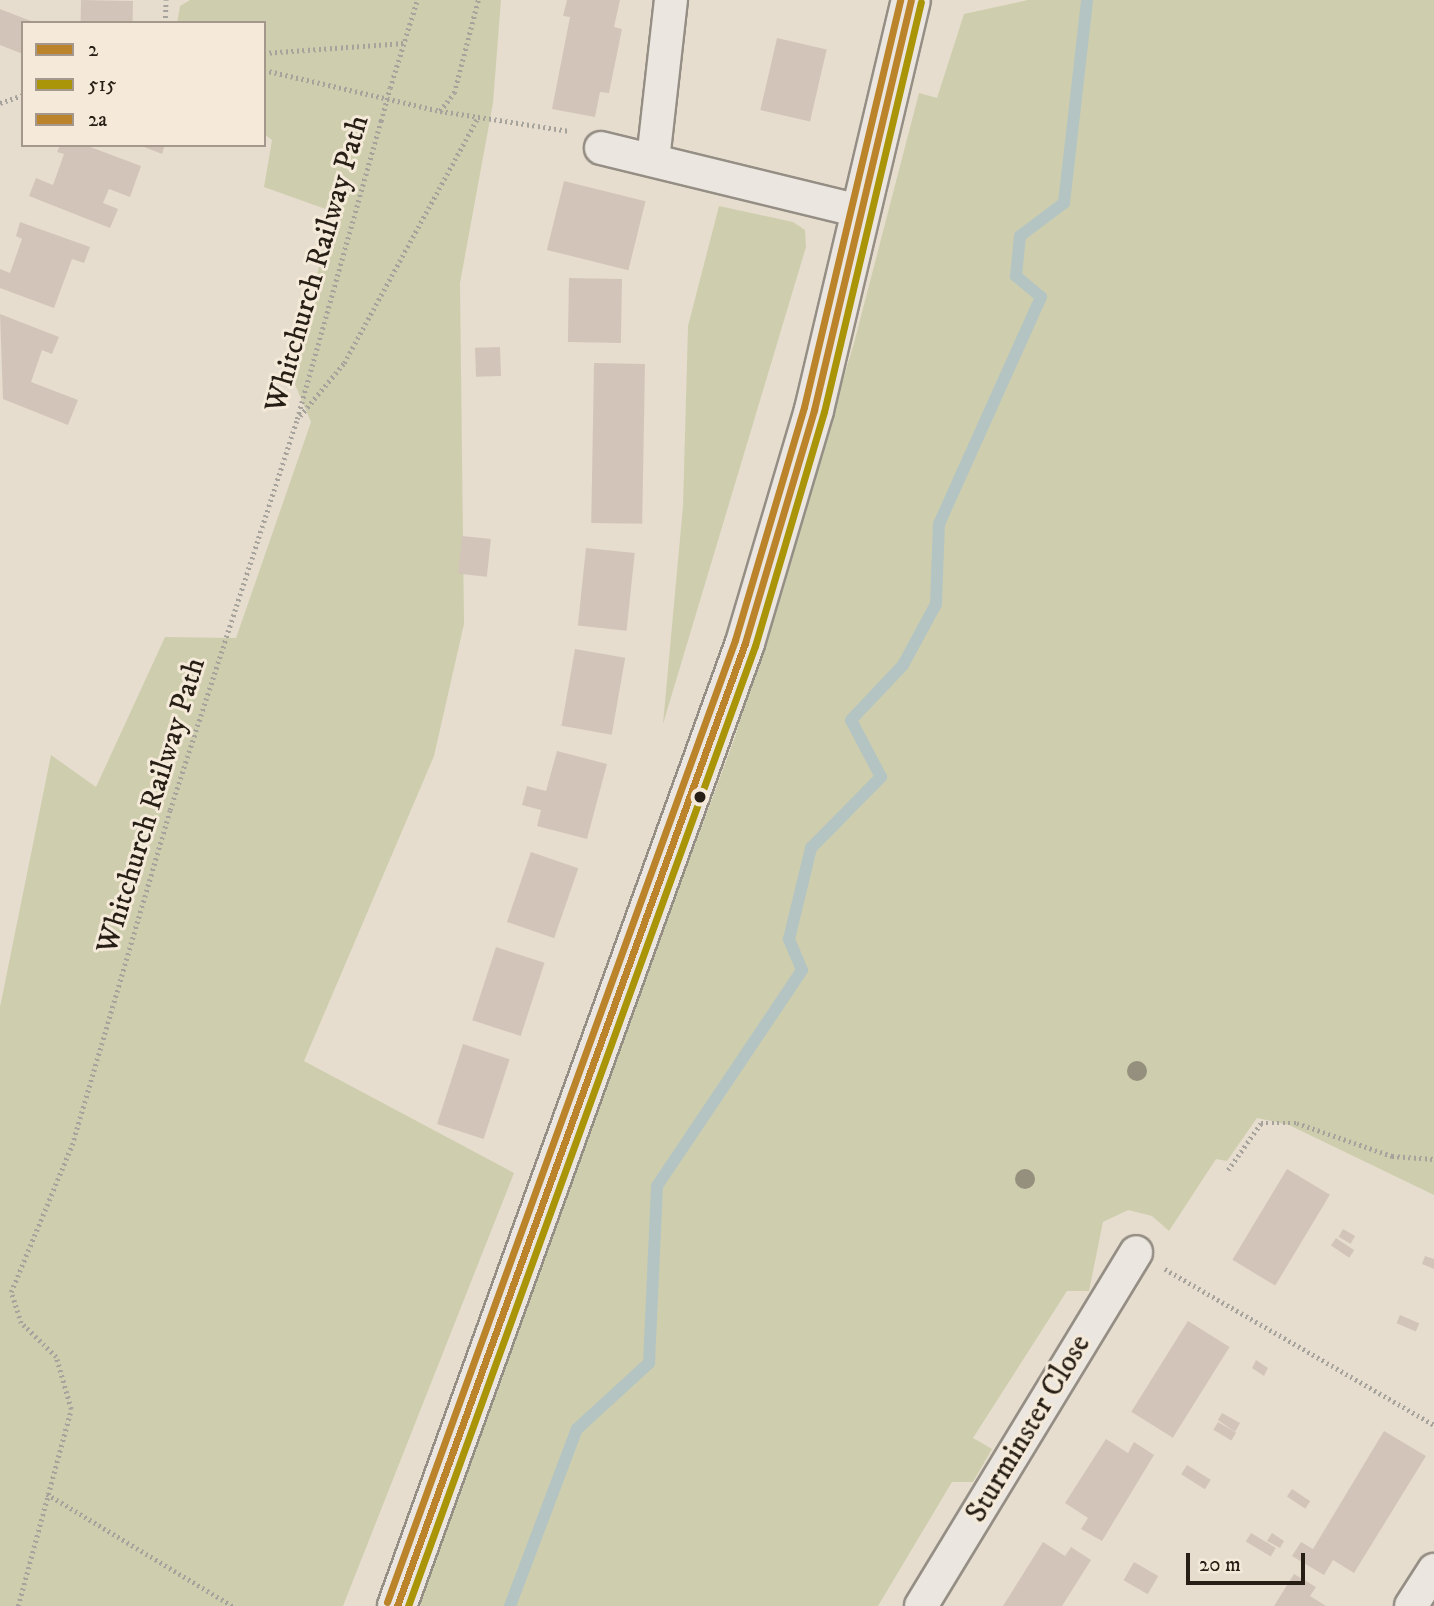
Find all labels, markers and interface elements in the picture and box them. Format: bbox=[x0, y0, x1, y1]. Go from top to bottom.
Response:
legend bbox=[21, 21, 266, 147]
text: 2 bbox=[88, 37, 98, 63]
text: 515 bbox=[88, 72, 116, 98]
text: 2a bbox=[88, 107, 107, 133]
street label: Whitchurch Railway Path bbox=[258, 111, 378, 417]
street label: Whitchurch Railway Path bbox=[90, 654, 214, 958]
unlabelled marker bbox=[693, 790, 707, 804]
street label: Sturminster Close bbox=[959, 1329, 1099, 1529]
scale bar bbox=[1189, 1540, 1308, 1584]
text: 20 m bbox=[1199, 1552, 1241, 1578]

